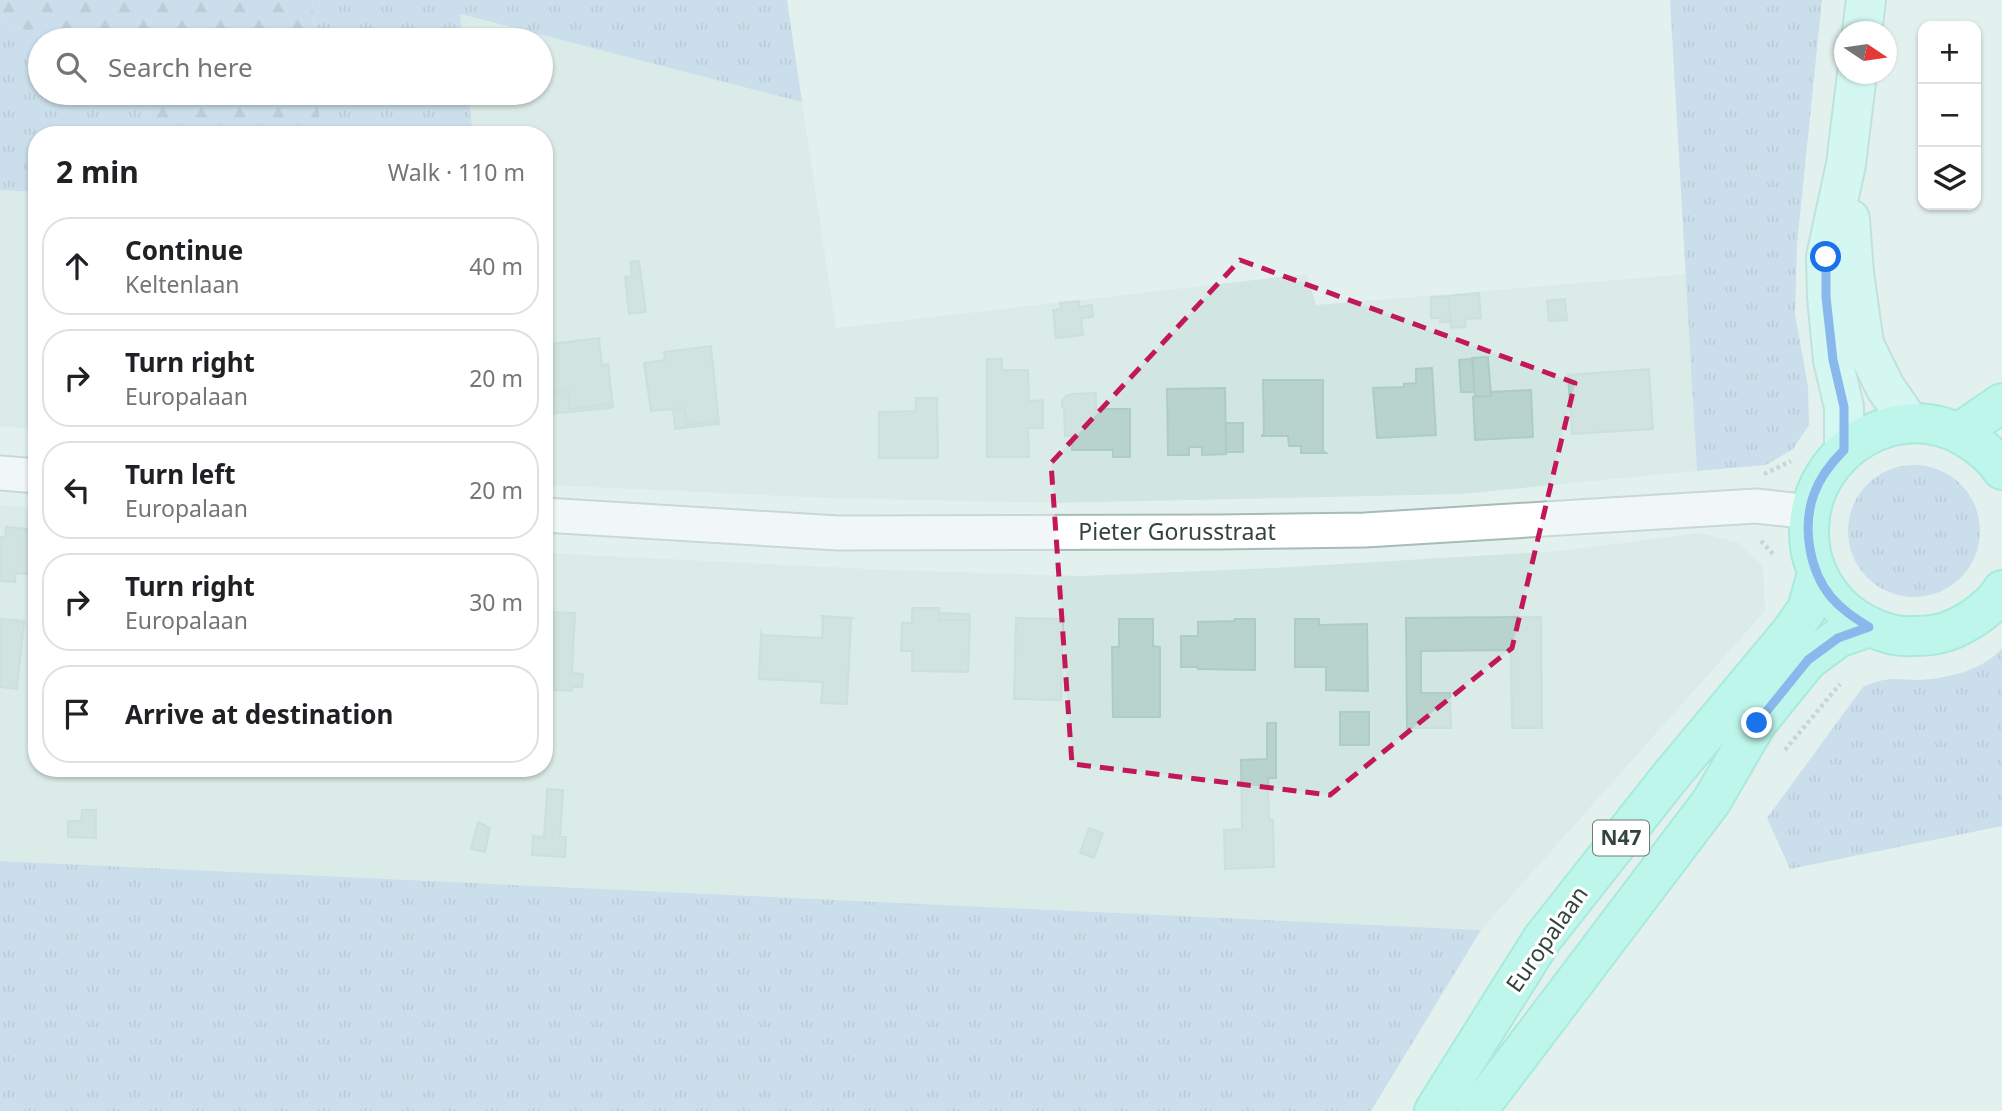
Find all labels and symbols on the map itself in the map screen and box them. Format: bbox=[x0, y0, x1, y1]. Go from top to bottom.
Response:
north arrow bbox=[1834, 21, 1897, 84]
route start bbox=[1810, 241, 1841, 272]
street label: Pieter Gorusstraat bbox=[1078, 515, 1276, 547]
route end bbox=[1741, 707, 1772, 738]
road number: N47 bbox=[1593, 820, 1649, 856]
street label: Europalaan bbox=[1498, 879, 1595, 998]

